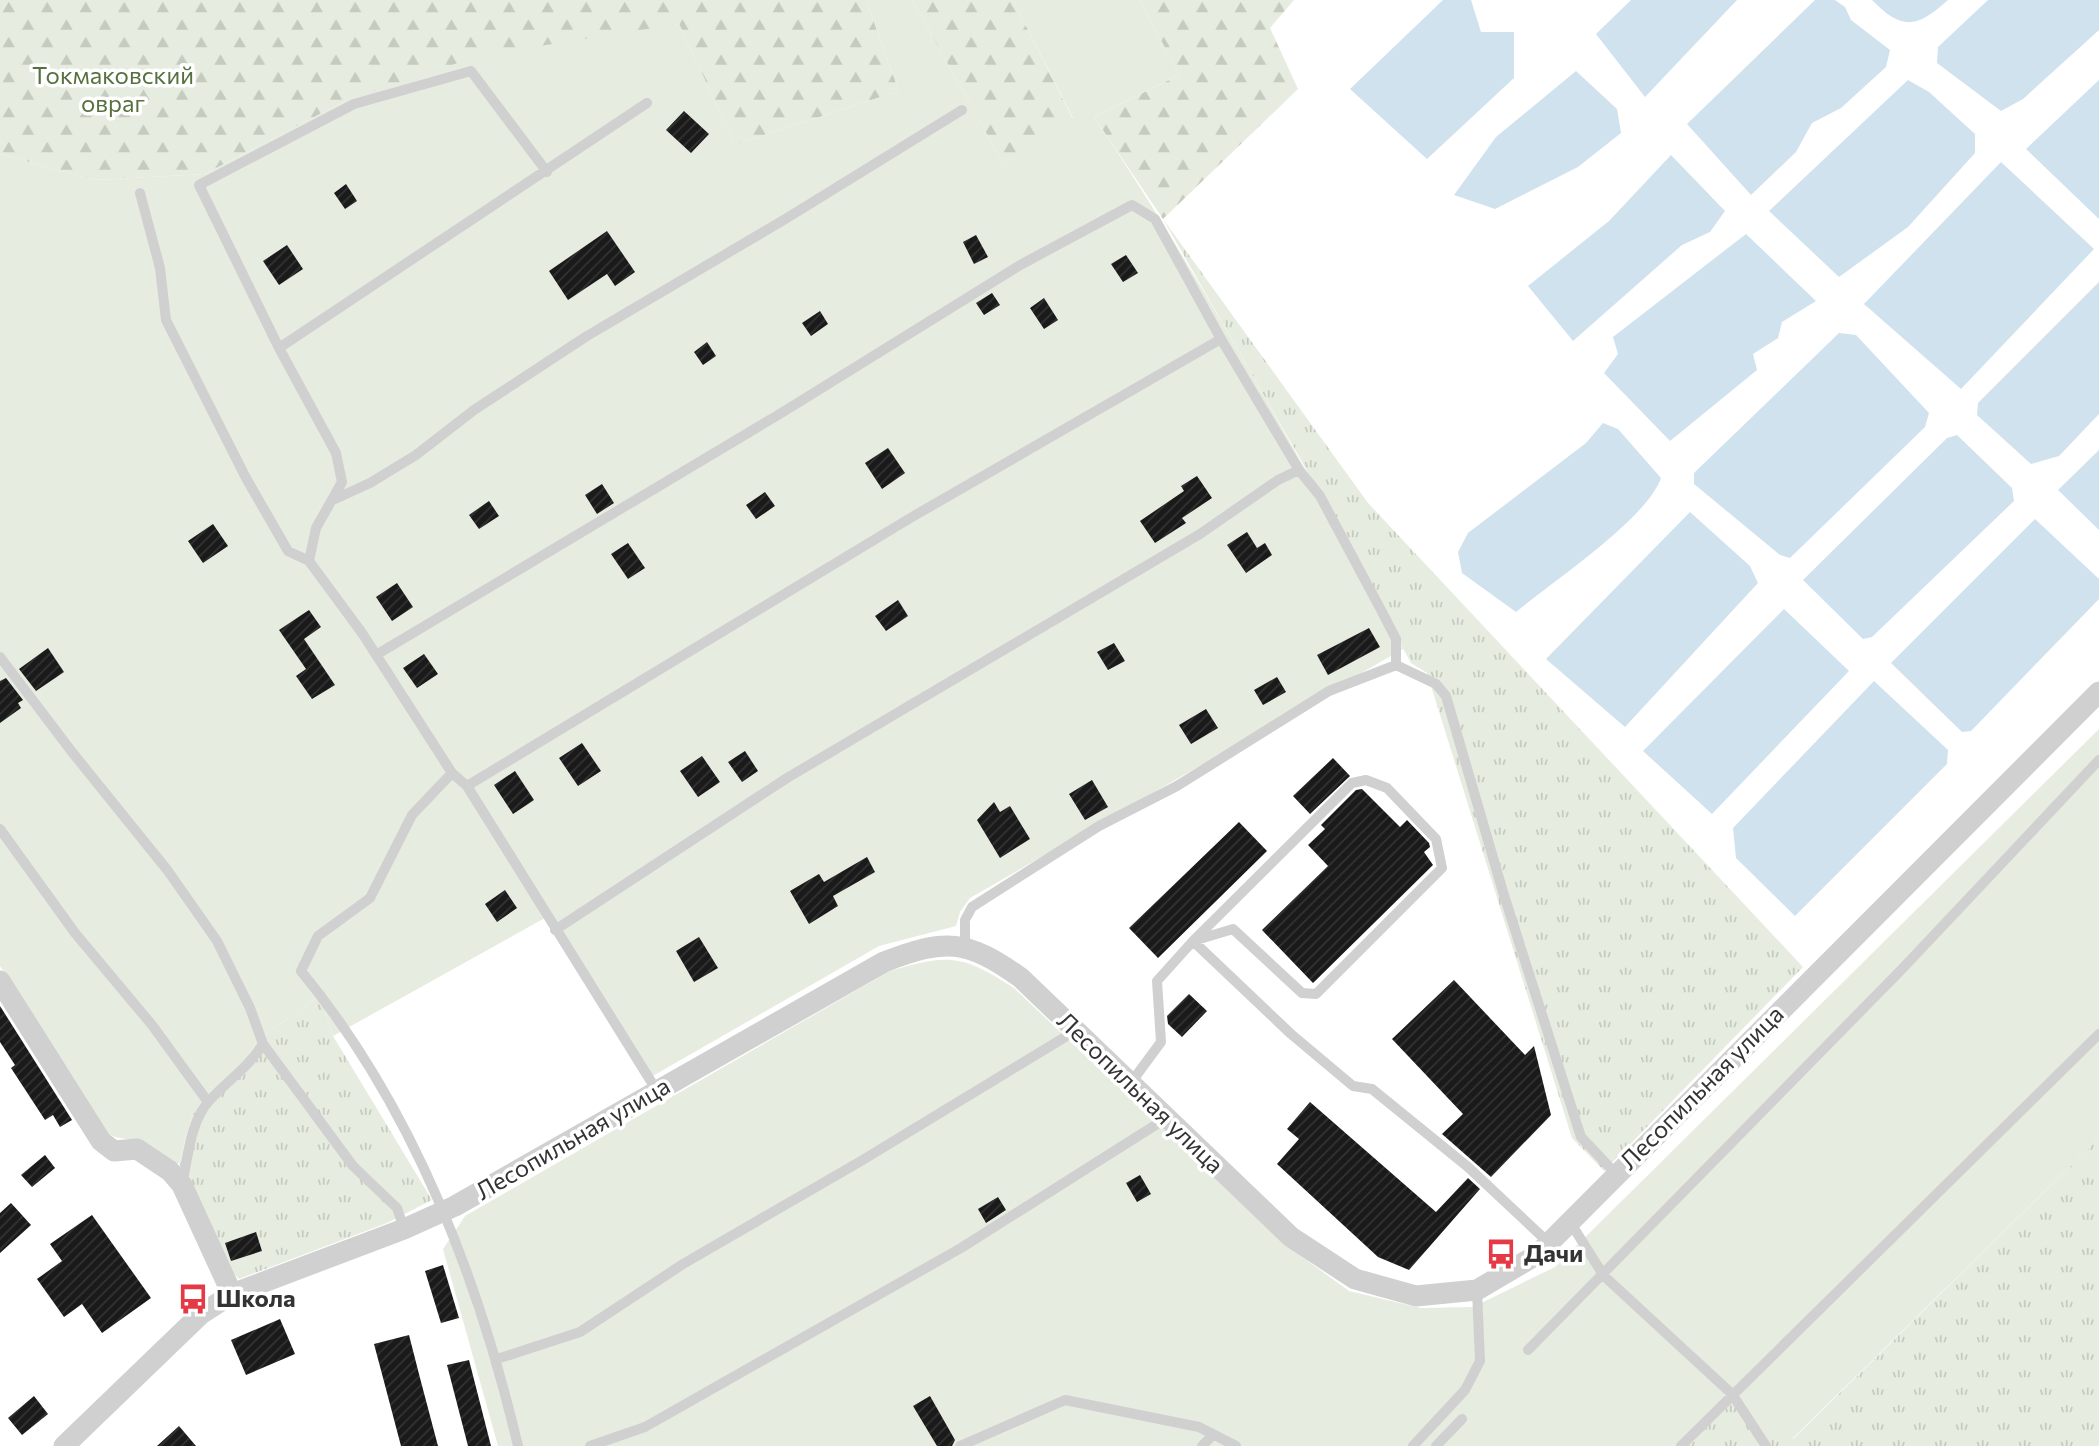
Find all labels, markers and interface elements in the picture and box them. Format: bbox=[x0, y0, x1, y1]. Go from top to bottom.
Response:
park label: Токмаковский овраг bbox=[32, 60, 194, 117]
street label: Лесопильная улица bbox=[1613, 999, 1789, 1175]
street label: Лесопильная улица bbox=[1052, 1005, 1230, 1179]
street label: Лесопильная улица bbox=[470, 1070, 675, 1205]
bus stop icon: Дачи bbox=[1484, 1237, 1518, 1271]
place label: Дачи bbox=[1524, 1238, 1583, 1267]
bus stop icon: Школа bbox=[176, 1282, 210, 1316]
place label: Школа bbox=[216, 1283, 296, 1312]

